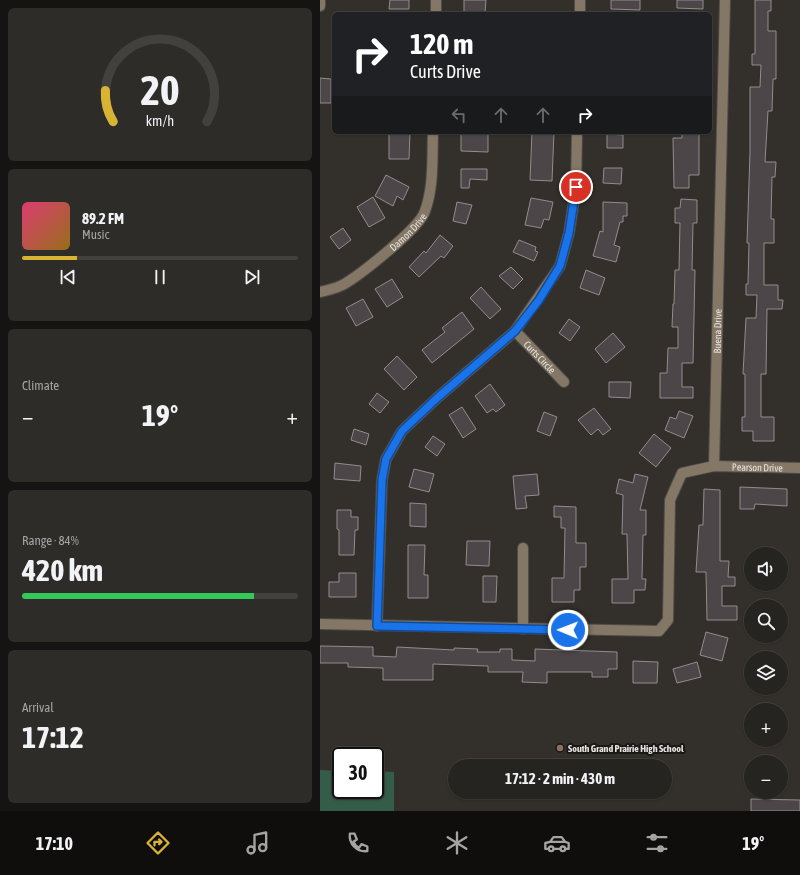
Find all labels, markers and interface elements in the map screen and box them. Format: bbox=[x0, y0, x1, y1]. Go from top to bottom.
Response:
icon: right bbox=[344, 28, 396, 80]
text: 120 m bbox=[410, 28, 473, 60]
text: Curts Drive bbox=[410, 61, 481, 82]
text: 20 bbox=[140, 66, 180, 114]
icon: left bbox=[448, 104, 470, 126]
icon: ahead bbox=[490, 104, 512, 126]
icon: ahead bbox=[532, 104, 554, 126]
icon: right bbox=[574, 104, 596, 126]
text: km/h bbox=[146, 113, 174, 129]
pin bbox=[559, 170, 593, 204]
icon: arrive bbox=[565, 176, 587, 198]
text: 89.2 FM bbox=[82, 210, 124, 227]
street label: Damon Drive bbox=[387, 211, 429, 253]
text: Music bbox=[82, 227, 109, 242]
icon: previous bbox=[57, 266, 79, 288]
icon: pause bbox=[149, 266, 171, 288]
icon: next bbox=[241, 266, 263, 288]
street label: Buena Drive bbox=[711, 308, 723, 353]
street label: Curts Circle bbox=[522, 339, 558, 376]
text: Climate bbox=[22, 378, 59, 393]
text: 19° bbox=[142, 398, 178, 432]
text: − bbox=[22, 403, 33, 429]
text: + bbox=[287, 403, 298, 429]
street label: Pearson Drive bbox=[732, 461, 783, 473]
text: Range · 84% bbox=[22, 533, 79, 548]
map controls bbox=[744, 547, 788, 799]
button: sound bbox=[744, 547, 788, 591]
text: 420 km bbox=[22, 553, 103, 587]
button: search bbox=[744, 599, 788, 643]
position arrow bbox=[547, 609, 589, 651]
button: layers bbox=[744, 651, 788, 695]
text: Arrival bbox=[22, 700, 54, 715]
button: + bbox=[744, 703, 788, 747]
text: 17:12 bbox=[22, 720, 84, 754]
marker: South Grand Prairie High School bbox=[555, 743, 565, 753]
place label: South Grand Prairie High School bbox=[568, 743, 684, 754]
speed limit sign: 30 bbox=[332, 747, 384, 799]
button: − bbox=[744, 755, 788, 799]
text: 17:12 · 2 min · 430 m bbox=[505, 770, 615, 787]
icon: directions bbox=[144, 829, 172, 857]
icon: music bbox=[244, 829, 272, 857]
icon: phone bbox=[344, 829, 372, 857]
icon: climate bbox=[443, 829, 471, 857]
icon: car bbox=[543, 829, 571, 857]
icon: filters bbox=[643, 829, 671, 857]
text: 17:10 bbox=[36, 833, 73, 854]
text: 19° bbox=[742, 833, 764, 854]

